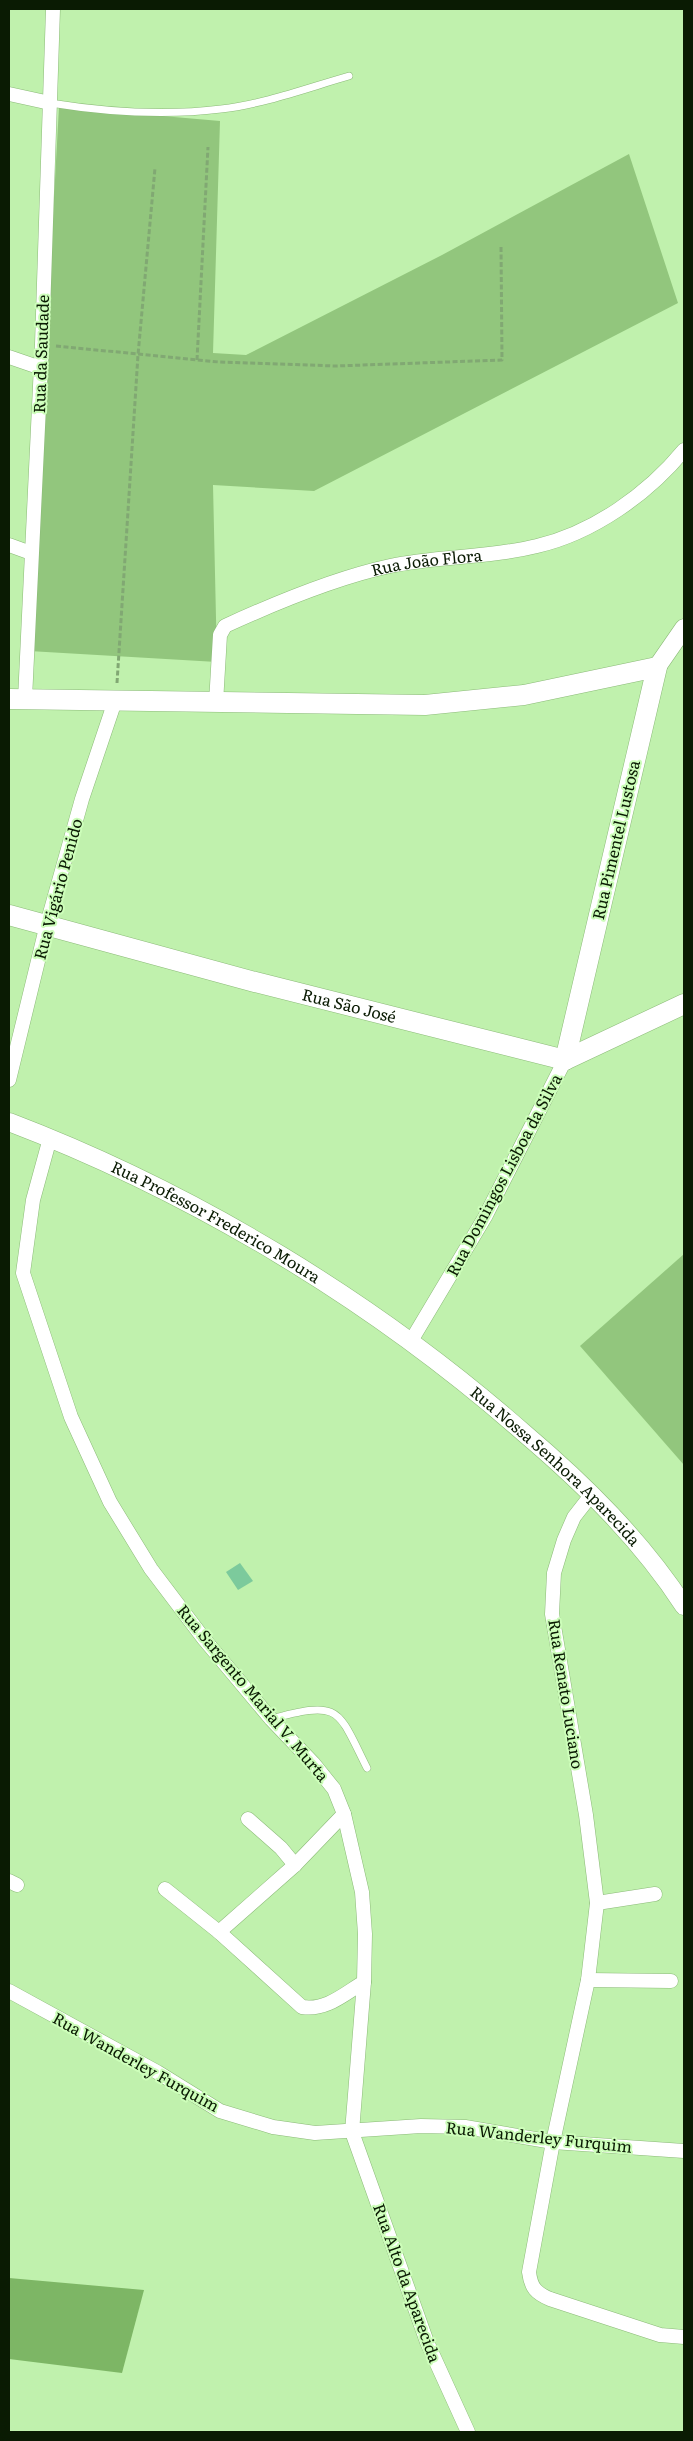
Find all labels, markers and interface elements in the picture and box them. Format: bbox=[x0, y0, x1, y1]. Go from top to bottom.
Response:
street label: Rua da Saudade bbox=[26, 294, 54, 414]
street label: Rua João Flora bbox=[368, 542, 483, 581]
street label: Rua Pimentel Lustosa bbox=[585, 757, 645, 922]
street label: Rua Vigário Penido bbox=[27, 816, 87, 962]
street label: Rua São José bbox=[300, 981, 399, 1028]
street label: Rua Domingos Lisboa da Silva bbox=[439, 1069, 567, 1280]
street label: Rua Professor Frederico Moura bbox=[108, 1154, 326, 1288]
street label: Rua Nossa Senhora Aparecida bbox=[465, 1379, 647, 1551]
street label: Rua Sargento Marial V. Murta bbox=[172, 1598, 336, 1787]
street label: Rua Renato Luciano bbox=[543, 1617, 591, 1771]
street label: Rua Wanderley Furquim bbox=[49, 2005, 225, 2117]
street label: Rua Wanderley Furquim bbox=[445, 2114, 634, 2158]
street label: Rua Alto da Aparecida bbox=[368, 2200, 448, 2366]

